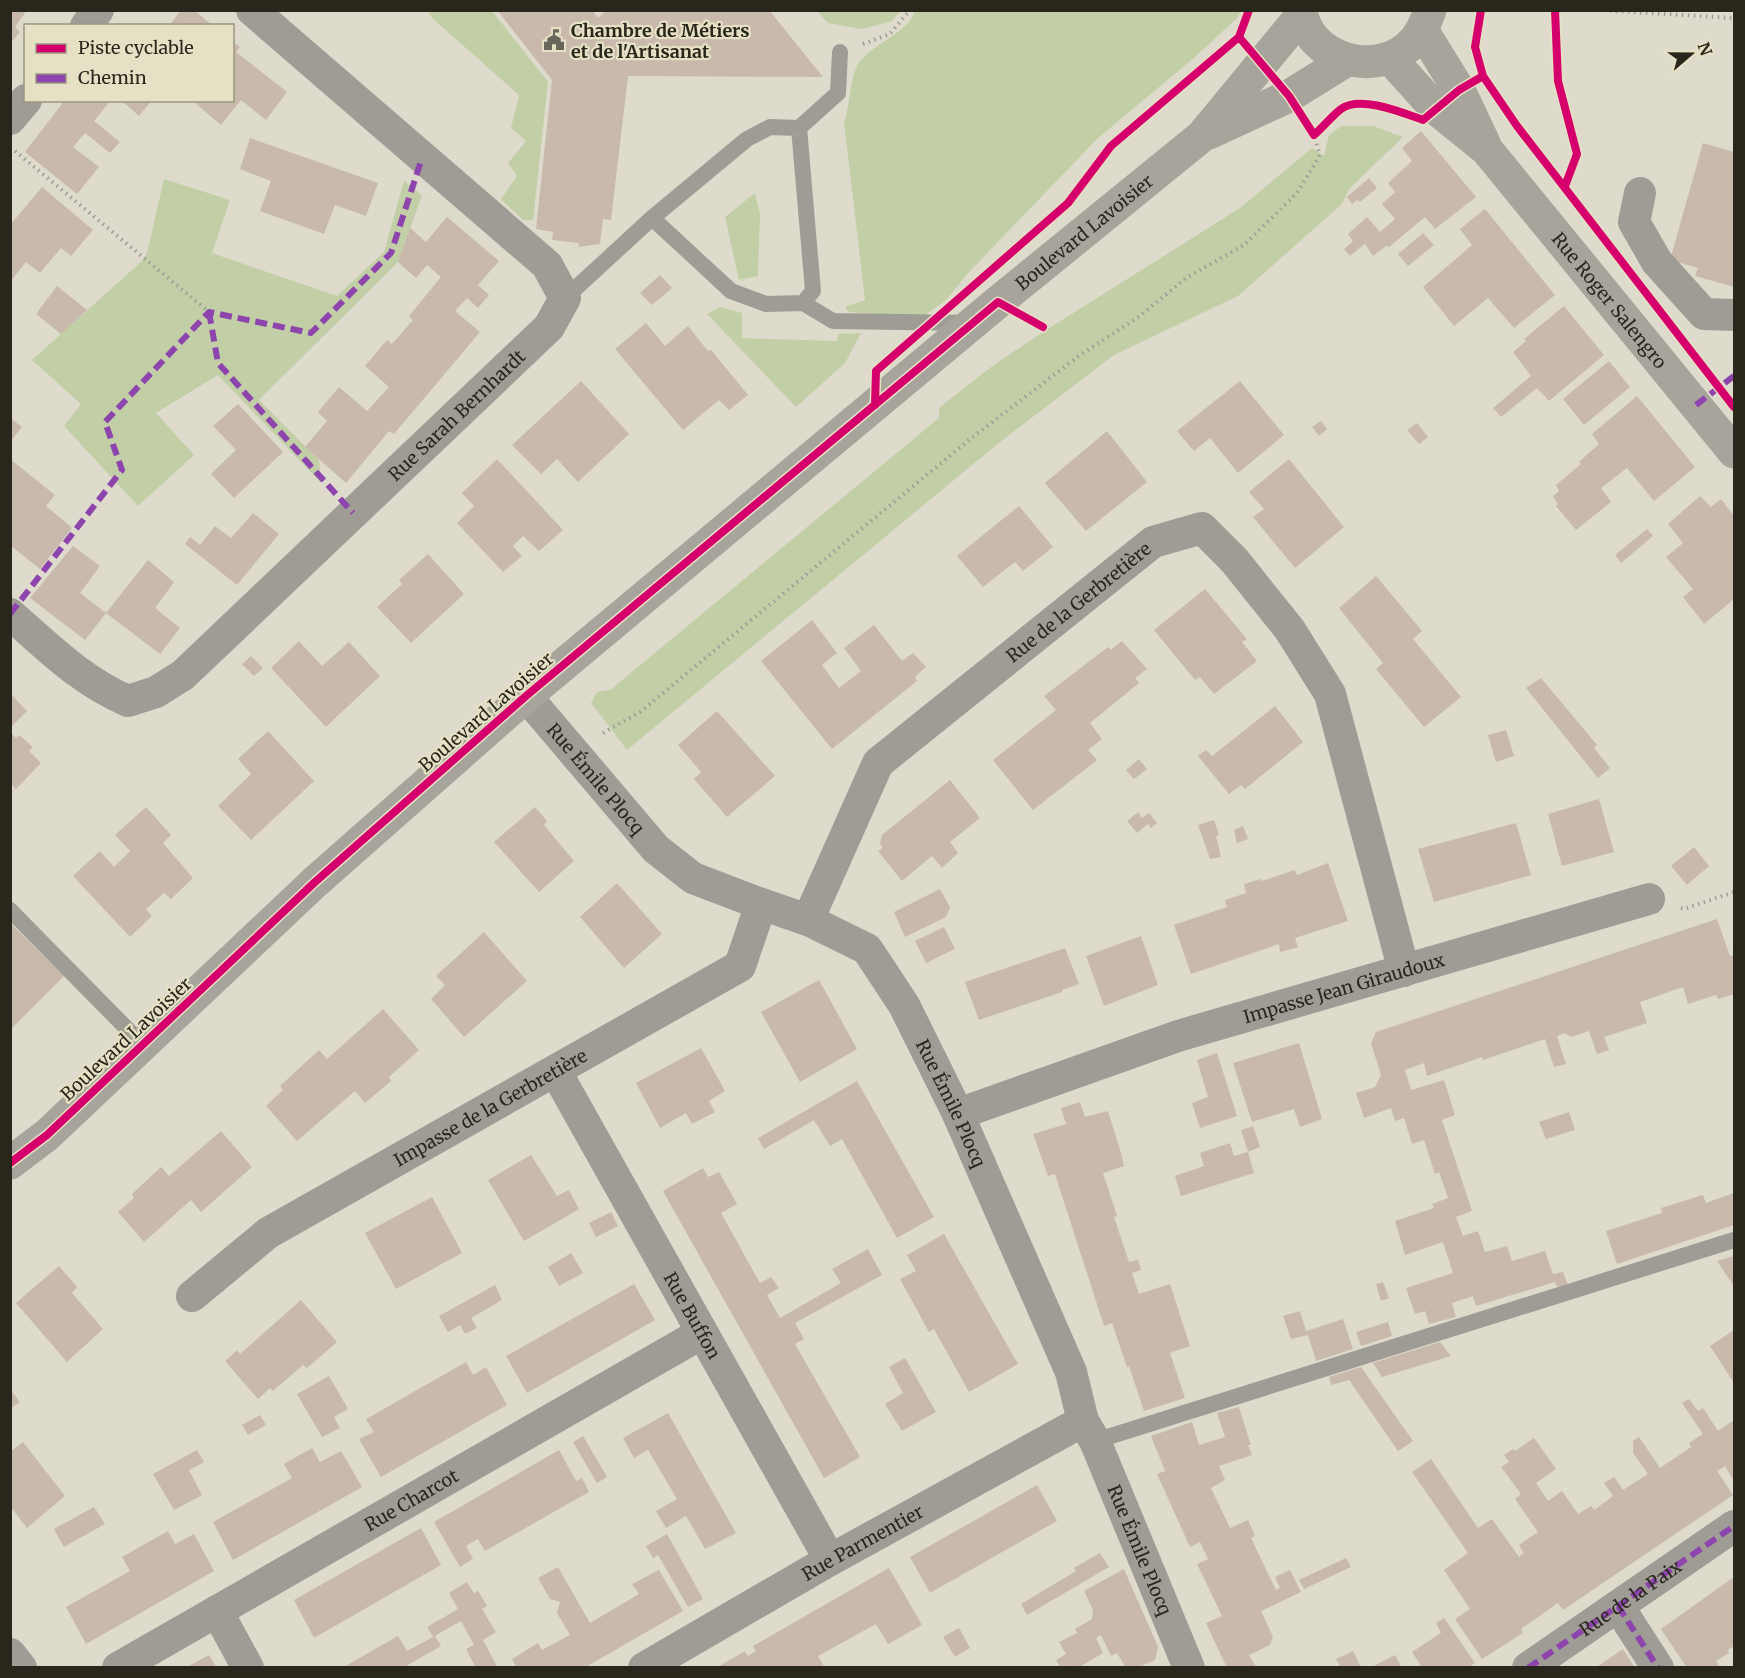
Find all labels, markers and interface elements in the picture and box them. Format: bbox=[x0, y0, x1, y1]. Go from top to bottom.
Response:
place label: Chambre de Métiers et de l'Artisanat bbox=[571, 19, 750, 63]
legend bbox=[24, 24, 234, 102]
north arrow bbox=[1661, 24, 1721, 84]
public building icon: Chambre de Métiers et de l'Artisanat bbox=[542, 28, 566, 52]
text: Piste cyclable bbox=[78, 36, 194, 59]
text: N bbox=[1694, 40, 1717, 59]
text: Chemin bbox=[78, 66, 147, 89]
street label: Boulevard Lavoisier bbox=[1010, 169, 1158, 295]
street label: Rue Roger Salengro bbox=[1547, 227, 1672, 373]
street label: Rue Sarah Bernhardt bbox=[383, 344, 530, 486]
street label: Rue de la Gerbretière bbox=[1001, 537, 1156, 667]
street label: Boulevard Lavoisier bbox=[414, 647, 558, 777]
street label: Rue Émile Plocq bbox=[542, 718, 650, 839]
street label: Impasse Jean Giraudoux bbox=[1240, 948, 1447, 1028]
street label: Boulevard Lavoisier bbox=[56, 972, 196, 1106]
street label: Rue Émile Plocq bbox=[911, 1035, 991, 1171]
street label: Impasse de la Gerbretière bbox=[389, 1043, 591, 1171]
street label: Rue Buffon bbox=[659, 1268, 726, 1363]
street label: Rue Charcot bbox=[360, 1464, 462, 1536]
street label: Rue Émile Plocq bbox=[1103, 1481, 1177, 1619]
street label: Rue Parmentier bbox=[798, 1499, 927, 1585]
street label: Rue de la Paix bbox=[1575, 1554, 1686, 1641]

